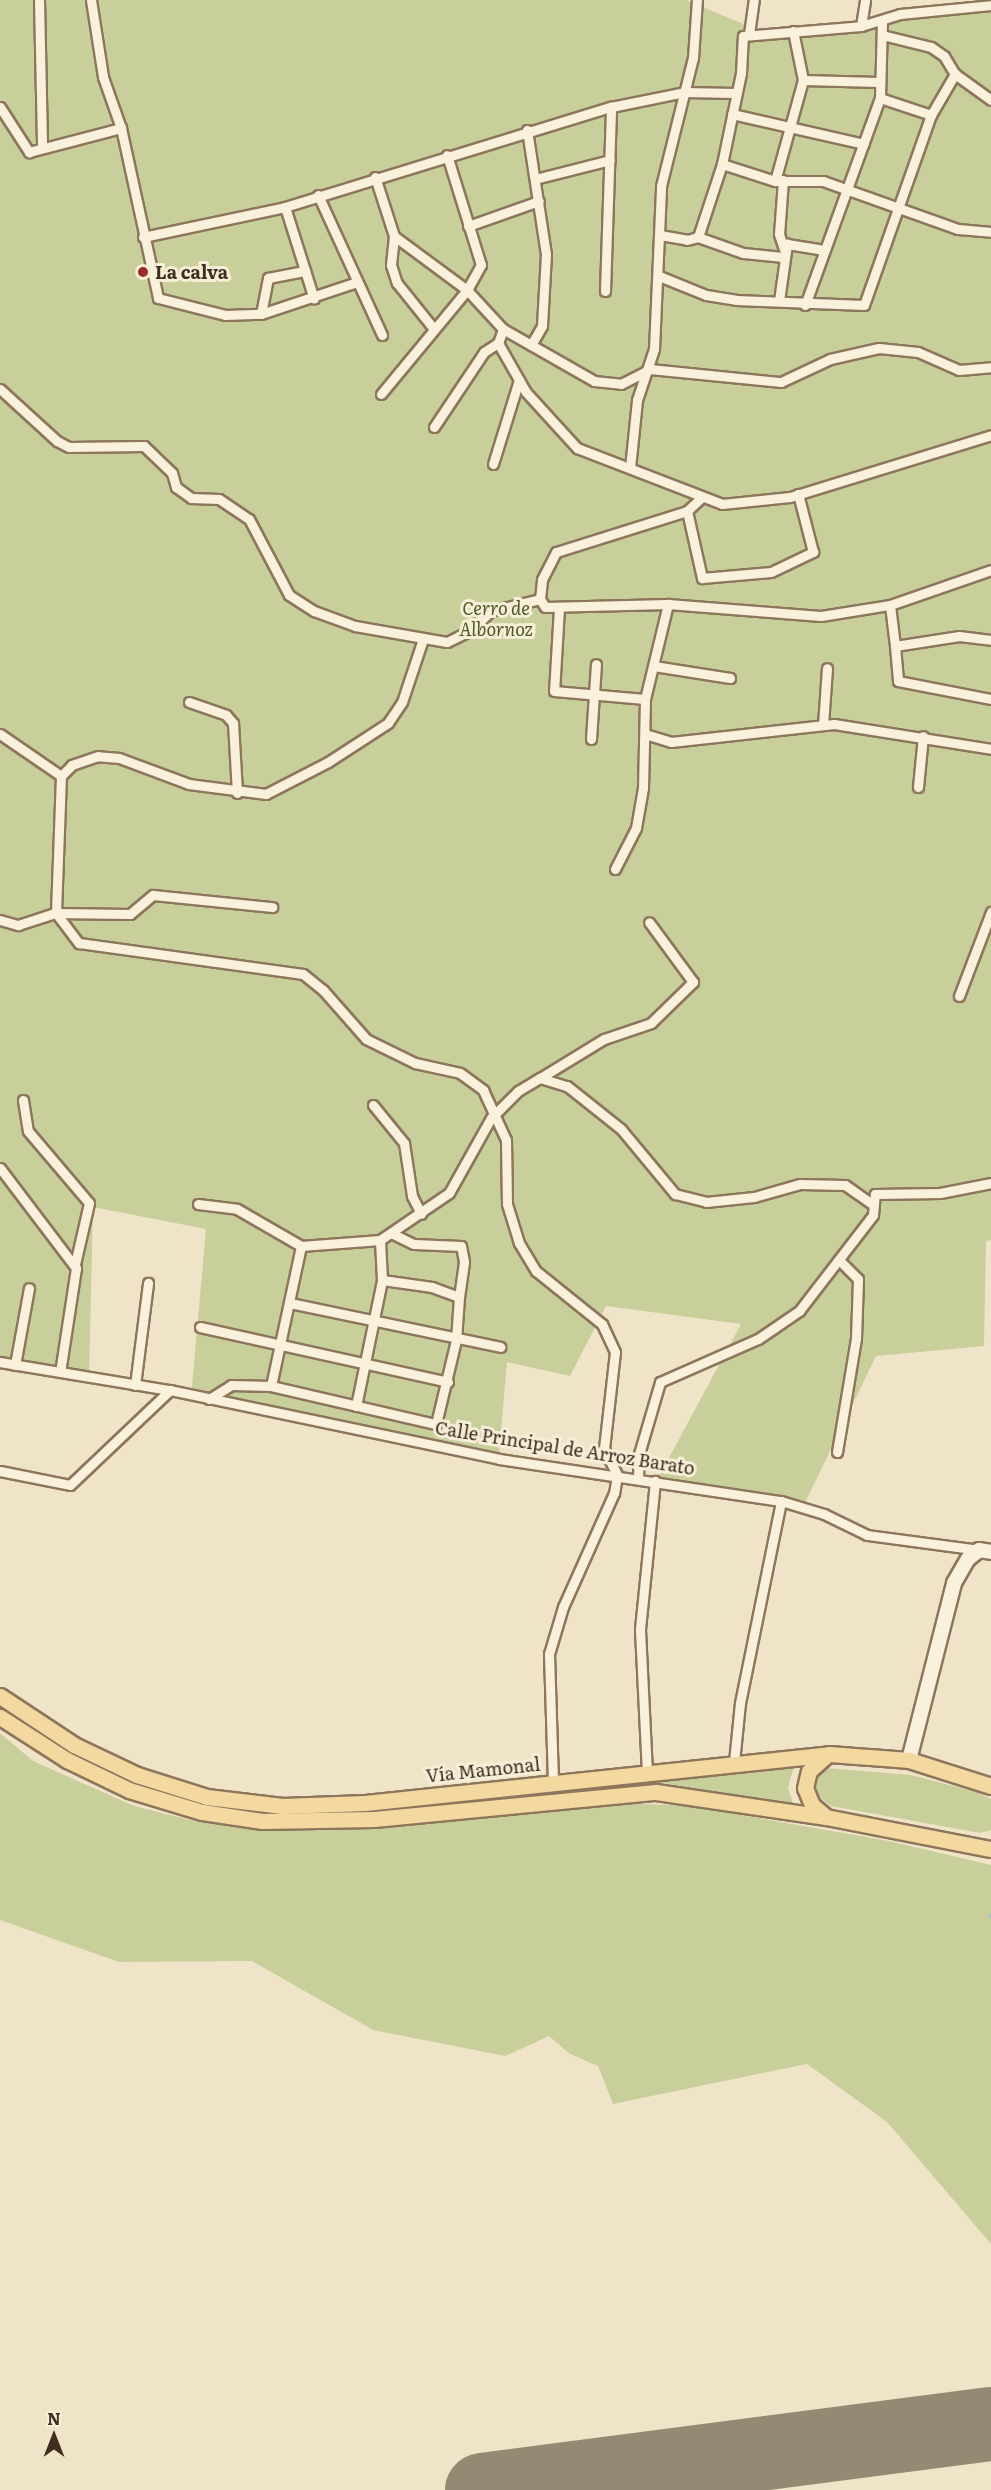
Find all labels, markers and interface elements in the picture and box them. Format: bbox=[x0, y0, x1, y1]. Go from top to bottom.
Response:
place label: La calva bbox=[155, 261, 228, 283]
marker: La calva bbox=[136, 265, 150, 279]
park label: Cerro de Albornoz bbox=[459, 598, 533, 640]
street label: Calle Principal de Arroz Barato bbox=[434, 1417, 696, 1479]
street label: Vía Mamonal bbox=[425, 1753, 541, 1787]
north arrow bbox=[24, 2406, 84, 2466]
text: N bbox=[47, 2406, 61, 2430]

